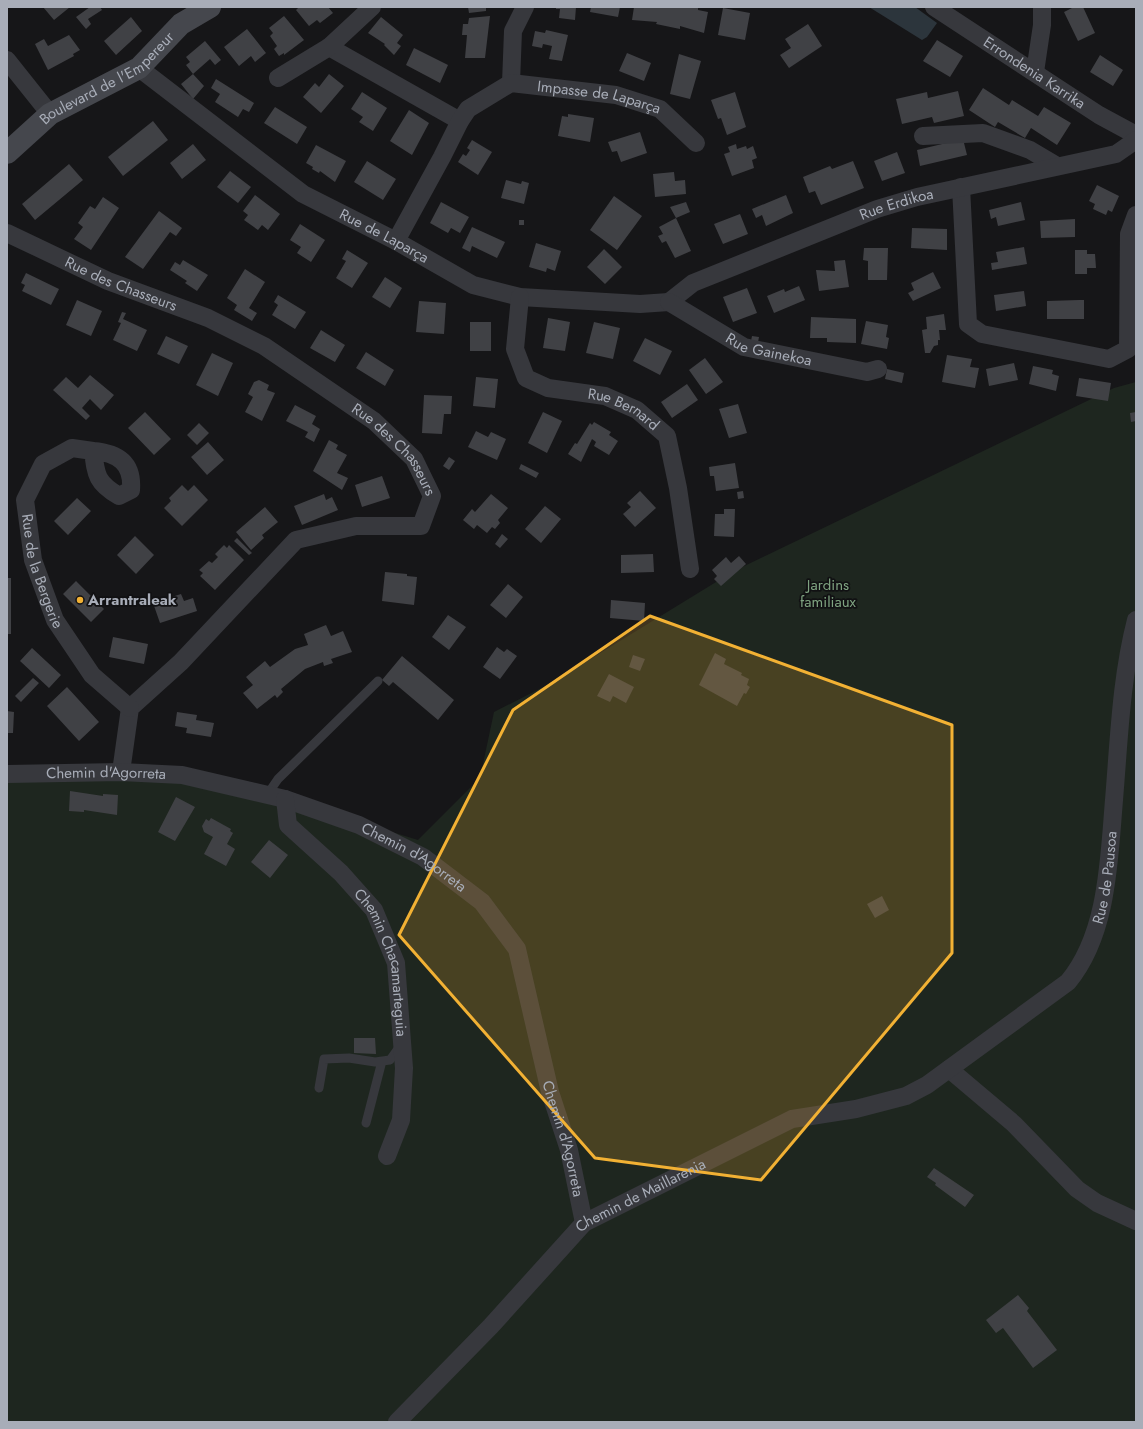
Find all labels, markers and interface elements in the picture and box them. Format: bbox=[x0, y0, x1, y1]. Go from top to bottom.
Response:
street label: Boulevard de l'Empereur bbox=[34, 26, 180, 130]
street label: Errondenia Karrika bbox=[979, 31, 1090, 114]
street label: Impasse de Laparça bbox=[536, 75, 663, 120]
street label: Rue Erdikoa bbox=[856, 183, 935, 226]
street label: Rue de Laparça bbox=[335, 203, 433, 269]
street label: Rue des Chasseurs bbox=[61, 251, 180, 317]
street label: Rue Gainekoa bbox=[721, 327, 814, 372]
street label: Rue Bernard bbox=[586, 383, 664, 436]
street label: Rue des Chasseurs bbox=[347, 398, 441, 499]
street label: Rue de la Bergerie bbox=[16, 512, 69, 633]
park label: Jardins familiaux bbox=[800, 574, 857, 613]
place label: Arrantraleak bbox=[87, 589, 177, 611]
marker: Arrantraleak bbox=[75, 595, 85, 605]
street label: Chemin d'Agorreta bbox=[46, 761, 166, 785]
street label: Chemin d'Agorreta bbox=[357, 817, 471, 897]
street label: Rue de Pausoa bbox=[1087, 830, 1123, 927]
street label: Chemin Chacamarteguia bbox=[349, 884, 413, 1037]
street label: Chemin d'Agorreta bbox=[537, 1079, 589, 1199]
street label: Chemin de Maillarenia bbox=[570, 1153, 709, 1237]

